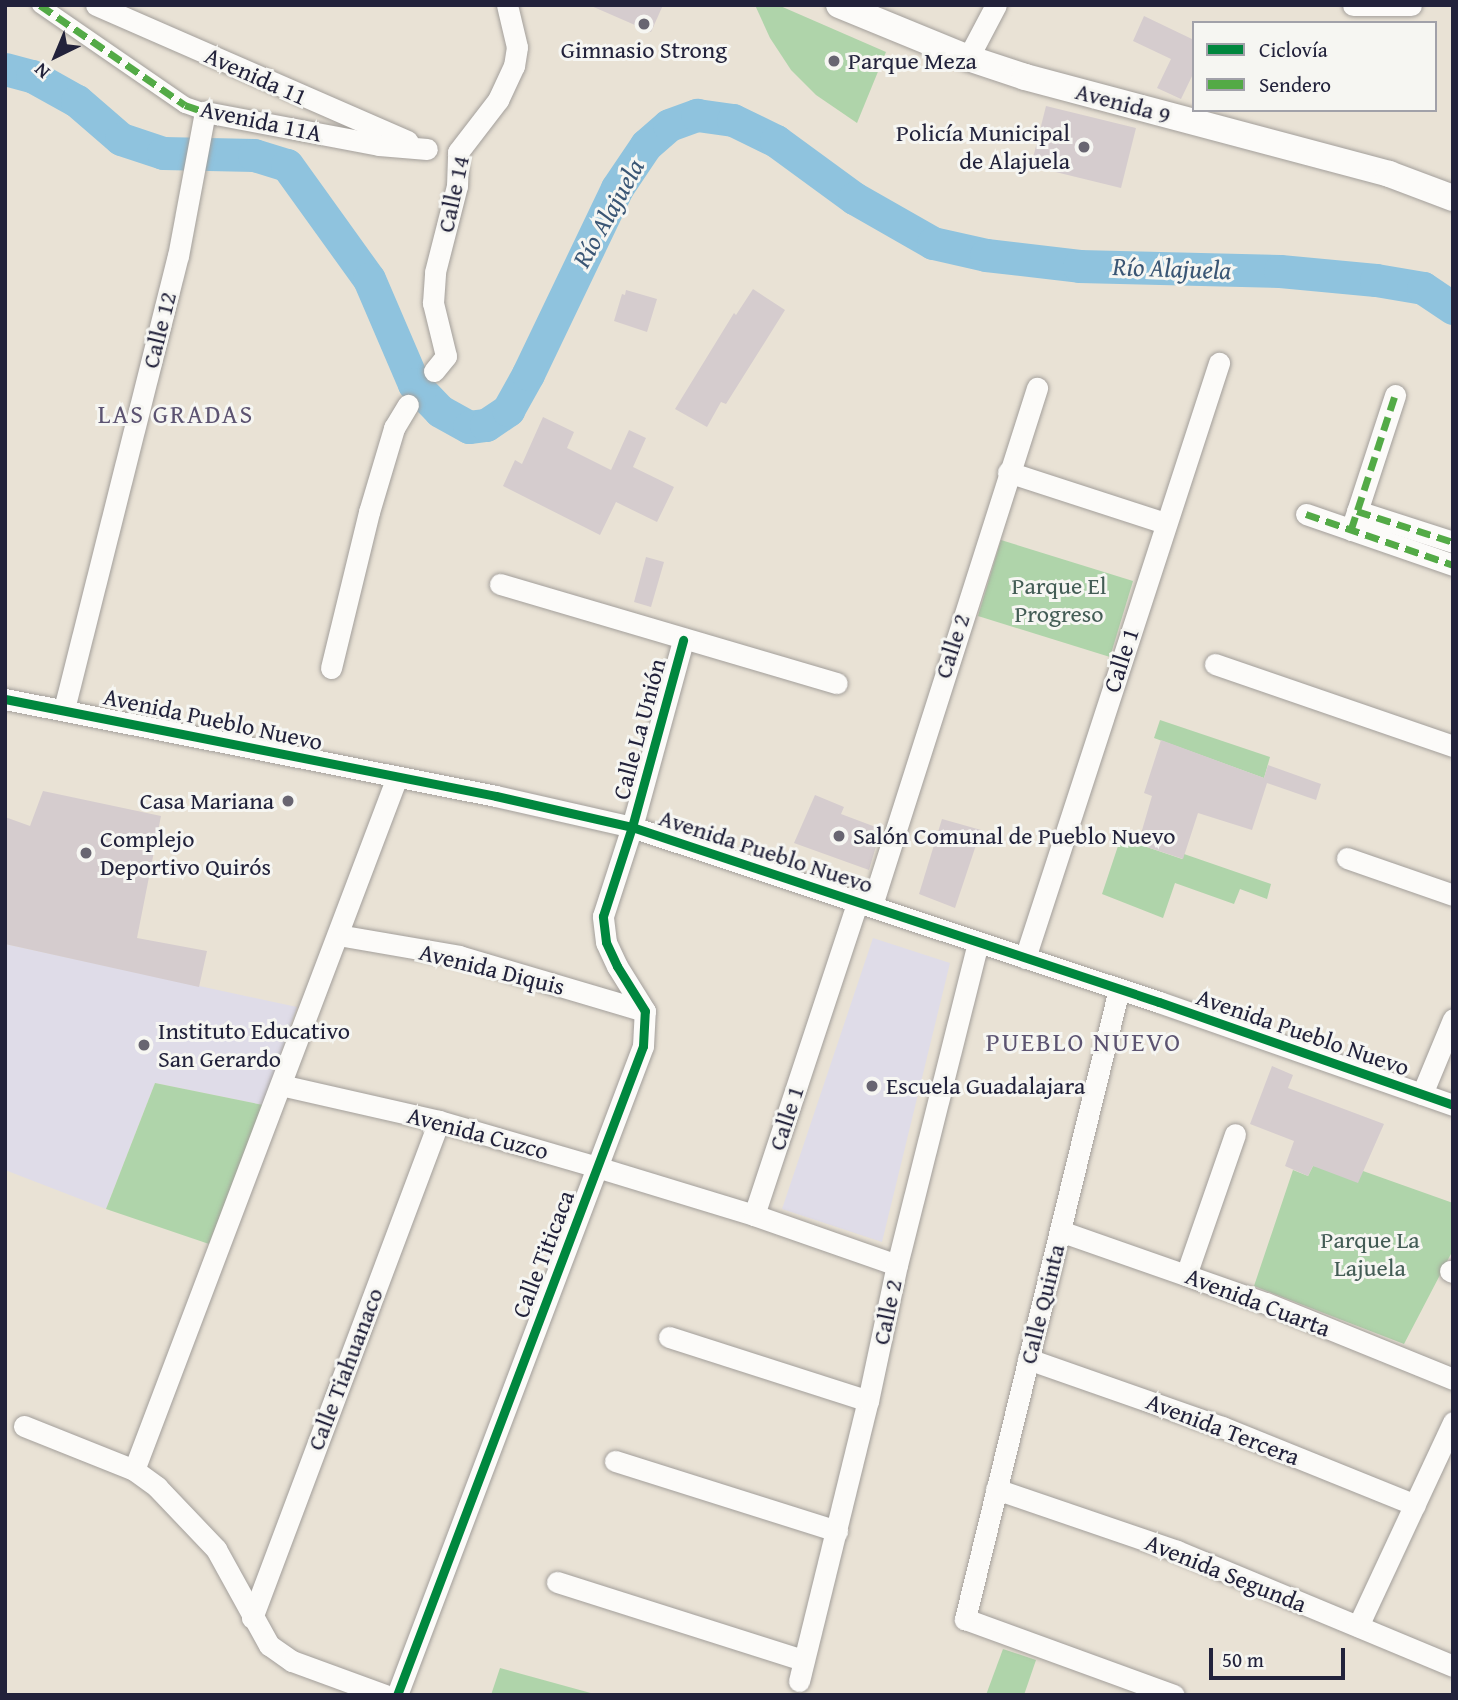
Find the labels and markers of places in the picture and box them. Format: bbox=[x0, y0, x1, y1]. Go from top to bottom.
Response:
marker: Gimnasio Strong bbox=[636, 16, 652, 32]
place label: Gimnasio Strong bbox=[561, 36, 727, 64]
place label: Parque Meza bbox=[848, 47, 977, 75]
marker: Parque Meza bbox=[826, 53, 842, 69]
place label: Policía Municipal de Alajuela bbox=[896, 119, 1070, 175]
marker: Policía Municipal de Alajuela bbox=[1076, 139, 1092, 155]
place label: Casa Mariana bbox=[140, 787, 274, 815]
marker: Casa Mariana bbox=[280, 793, 296, 809]
place label: Salón Comunal de Pueblo Nuevo bbox=[853, 822, 1175, 850]
place label: Complejo Deportivo Quirós bbox=[100, 825, 271, 881]
marker: Salón Comunal de Pueblo Nuevo bbox=[831, 828, 847, 844]
marker: Complejo Deportivo Quirós bbox=[78, 845, 94, 861]
place label: Instituto Educativo San Gerardo bbox=[158, 1017, 350, 1073]
marker: Instituto Educativo San Gerardo bbox=[136, 1037, 152, 1053]
place label: Escuela Guadalajara bbox=[886, 1072, 1085, 1100]
marker: Escuela Guadalajara bbox=[864, 1078, 880, 1094]

